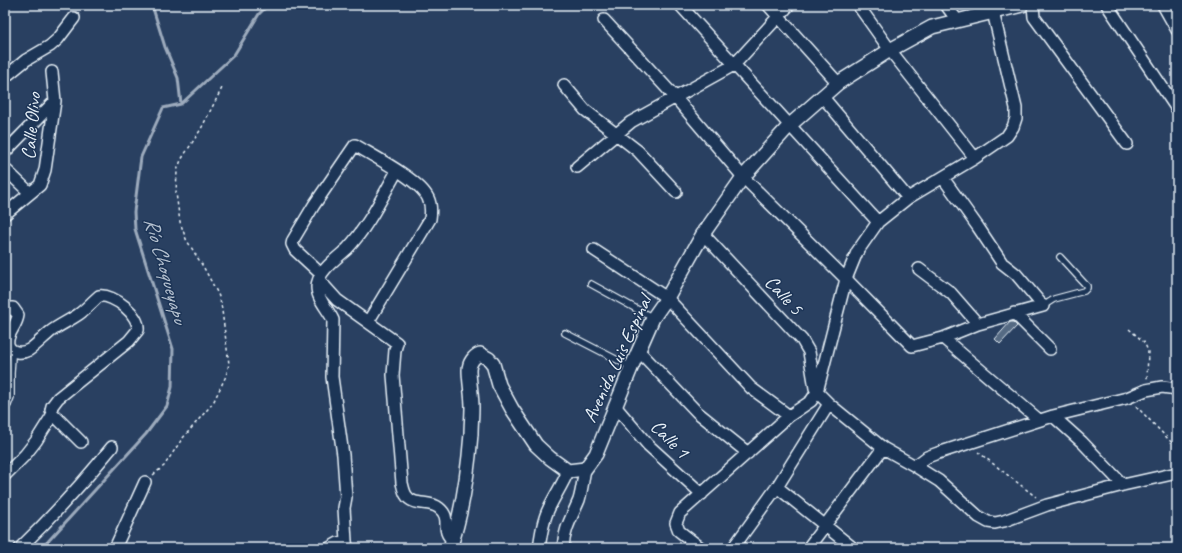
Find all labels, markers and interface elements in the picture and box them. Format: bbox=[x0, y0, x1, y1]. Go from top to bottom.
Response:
street label: Calle Olivo bbox=[16, 91, 46, 160]
water label: Río Choqueyapu bbox=[139, 214, 194, 329]
street label: Calle 5 bbox=[759, 270, 809, 321]
street label: Avenida Luis Espinal bbox=[577, 288, 659, 426]
street label: Calle 1 bbox=[645, 414, 696, 465]

